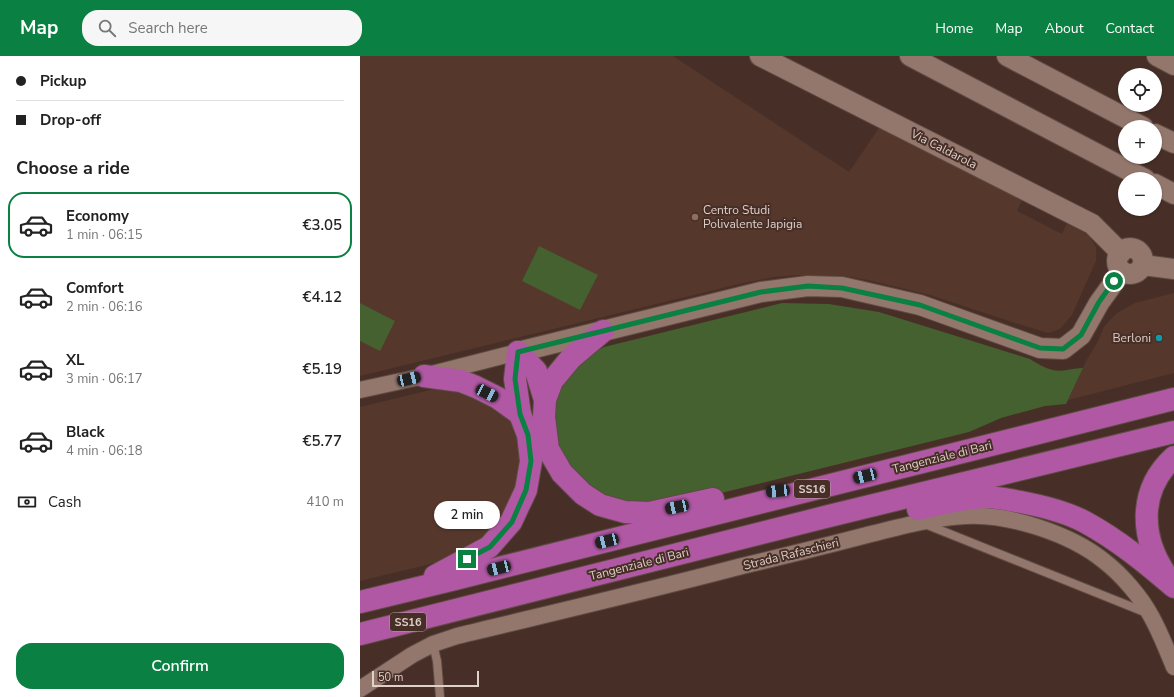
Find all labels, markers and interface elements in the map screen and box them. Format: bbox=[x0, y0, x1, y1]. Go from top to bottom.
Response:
search box bbox=[82, 10, 362, 46]
text: Map bbox=[20, 15, 58, 41]
icon: search bbox=[96, 17, 118, 39]
text: Search here bbox=[128, 18, 208, 38]
text: Home bbox=[935, 19, 973, 38]
text: Map bbox=[995, 19, 1023, 38]
text: About bbox=[1045, 19, 1084, 38]
text: Contact bbox=[1106, 19, 1154, 38]
map controls bbox=[1118, 68, 1162, 216]
button: locate bbox=[1118, 68, 1162, 112]
text: Pickup bbox=[40, 71, 86, 91]
text: Drop-off bbox=[40, 110, 101, 130]
button: + bbox=[1118, 120, 1162, 164]
street label: Via Caldarola bbox=[907, 125, 980, 173]
text: Choose a ride bbox=[16, 156, 130, 180]
button: − bbox=[1118, 172, 1162, 216]
place label: Centro Studi Polivalente Japigia bbox=[703, 202, 802, 232]
text: Economy bbox=[66, 206, 129, 226]
icon: car bbox=[18, 207, 54, 243]
marker: Centro Studi Polivalente Japigia bbox=[690, 212, 700, 222]
text: €3.05 bbox=[302, 215, 342, 235]
text: 1 min · 06:15 bbox=[66, 226, 142, 244]
route start bbox=[1105, 272, 1123, 290]
text: Comfort bbox=[66, 278, 123, 298]
icon: car bbox=[18, 279, 54, 315]
text: €4.12 bbox=[302, 287, 342, 307]
text: 2 min · 06:16 bbox=[66, 298, 142, 316]
place label: Berloni bbox=[1112, 330, 1151, 346]
marker: Berloni bbox=[1154, 333, 1164, 343]
text: XL bbox=[66, 350, 85, 370]
icon: car bbox=[18, 351, 54, 387]
text: €5.19 bbox=[302, 359, 342, 379]
text: 3 min · 06:17 bbox=[66, 370, 142, 388]
car bbox=[396, 370, 422, 388]
car bbox=[474, 382, 500, 404]
text: Black bbox=[66, 422, 104, 442]
icon: car bbox=[18, 423, 54, 459]
text: €5.77 bbox=[302, 431, 342, 451]
street label: Tangenziale di Bari bbox=[891, 437, 993, 477]
text: 4 min · 06:18 bbox=[66, 442, 142, 460]
car bbox=[852, 467, 878, 485]
road number: SS16 bbox=[794, 480, 830, 498]
car bbox=[766, 484, 790, 498]
icon: cash bbox=[16, 491, 38, 513]
text: Cash bbox=[48, 492, 82, 512]
text: 410 m bbox=[306, 493, 344, 511]
car bbox=[664, 499, 690, 515]
callout: 2 min bbox=[434, 501, 500, 529]
text: 2 min bbox=[450, 506, 484, 524]
car bbox=[594, 532, 620, 550]
street label: Strada Rafaschieri bbox=[742, 534, 840, 574]
street label: Tangenziale di Bari bbox=[588, 544, 690, 584]
route end bbox=[458, 550, 476, 568]
car bbox=[486, 559, 512, 577]
road number: SS16 bbox=[390, 613, 426, 631]
button: Confirm bbox=[16, 643, 344, 689]
scale bar bbox=[372, 669, 479, 688]
text: 50 m bbox=[378, 670, 403, 685]

